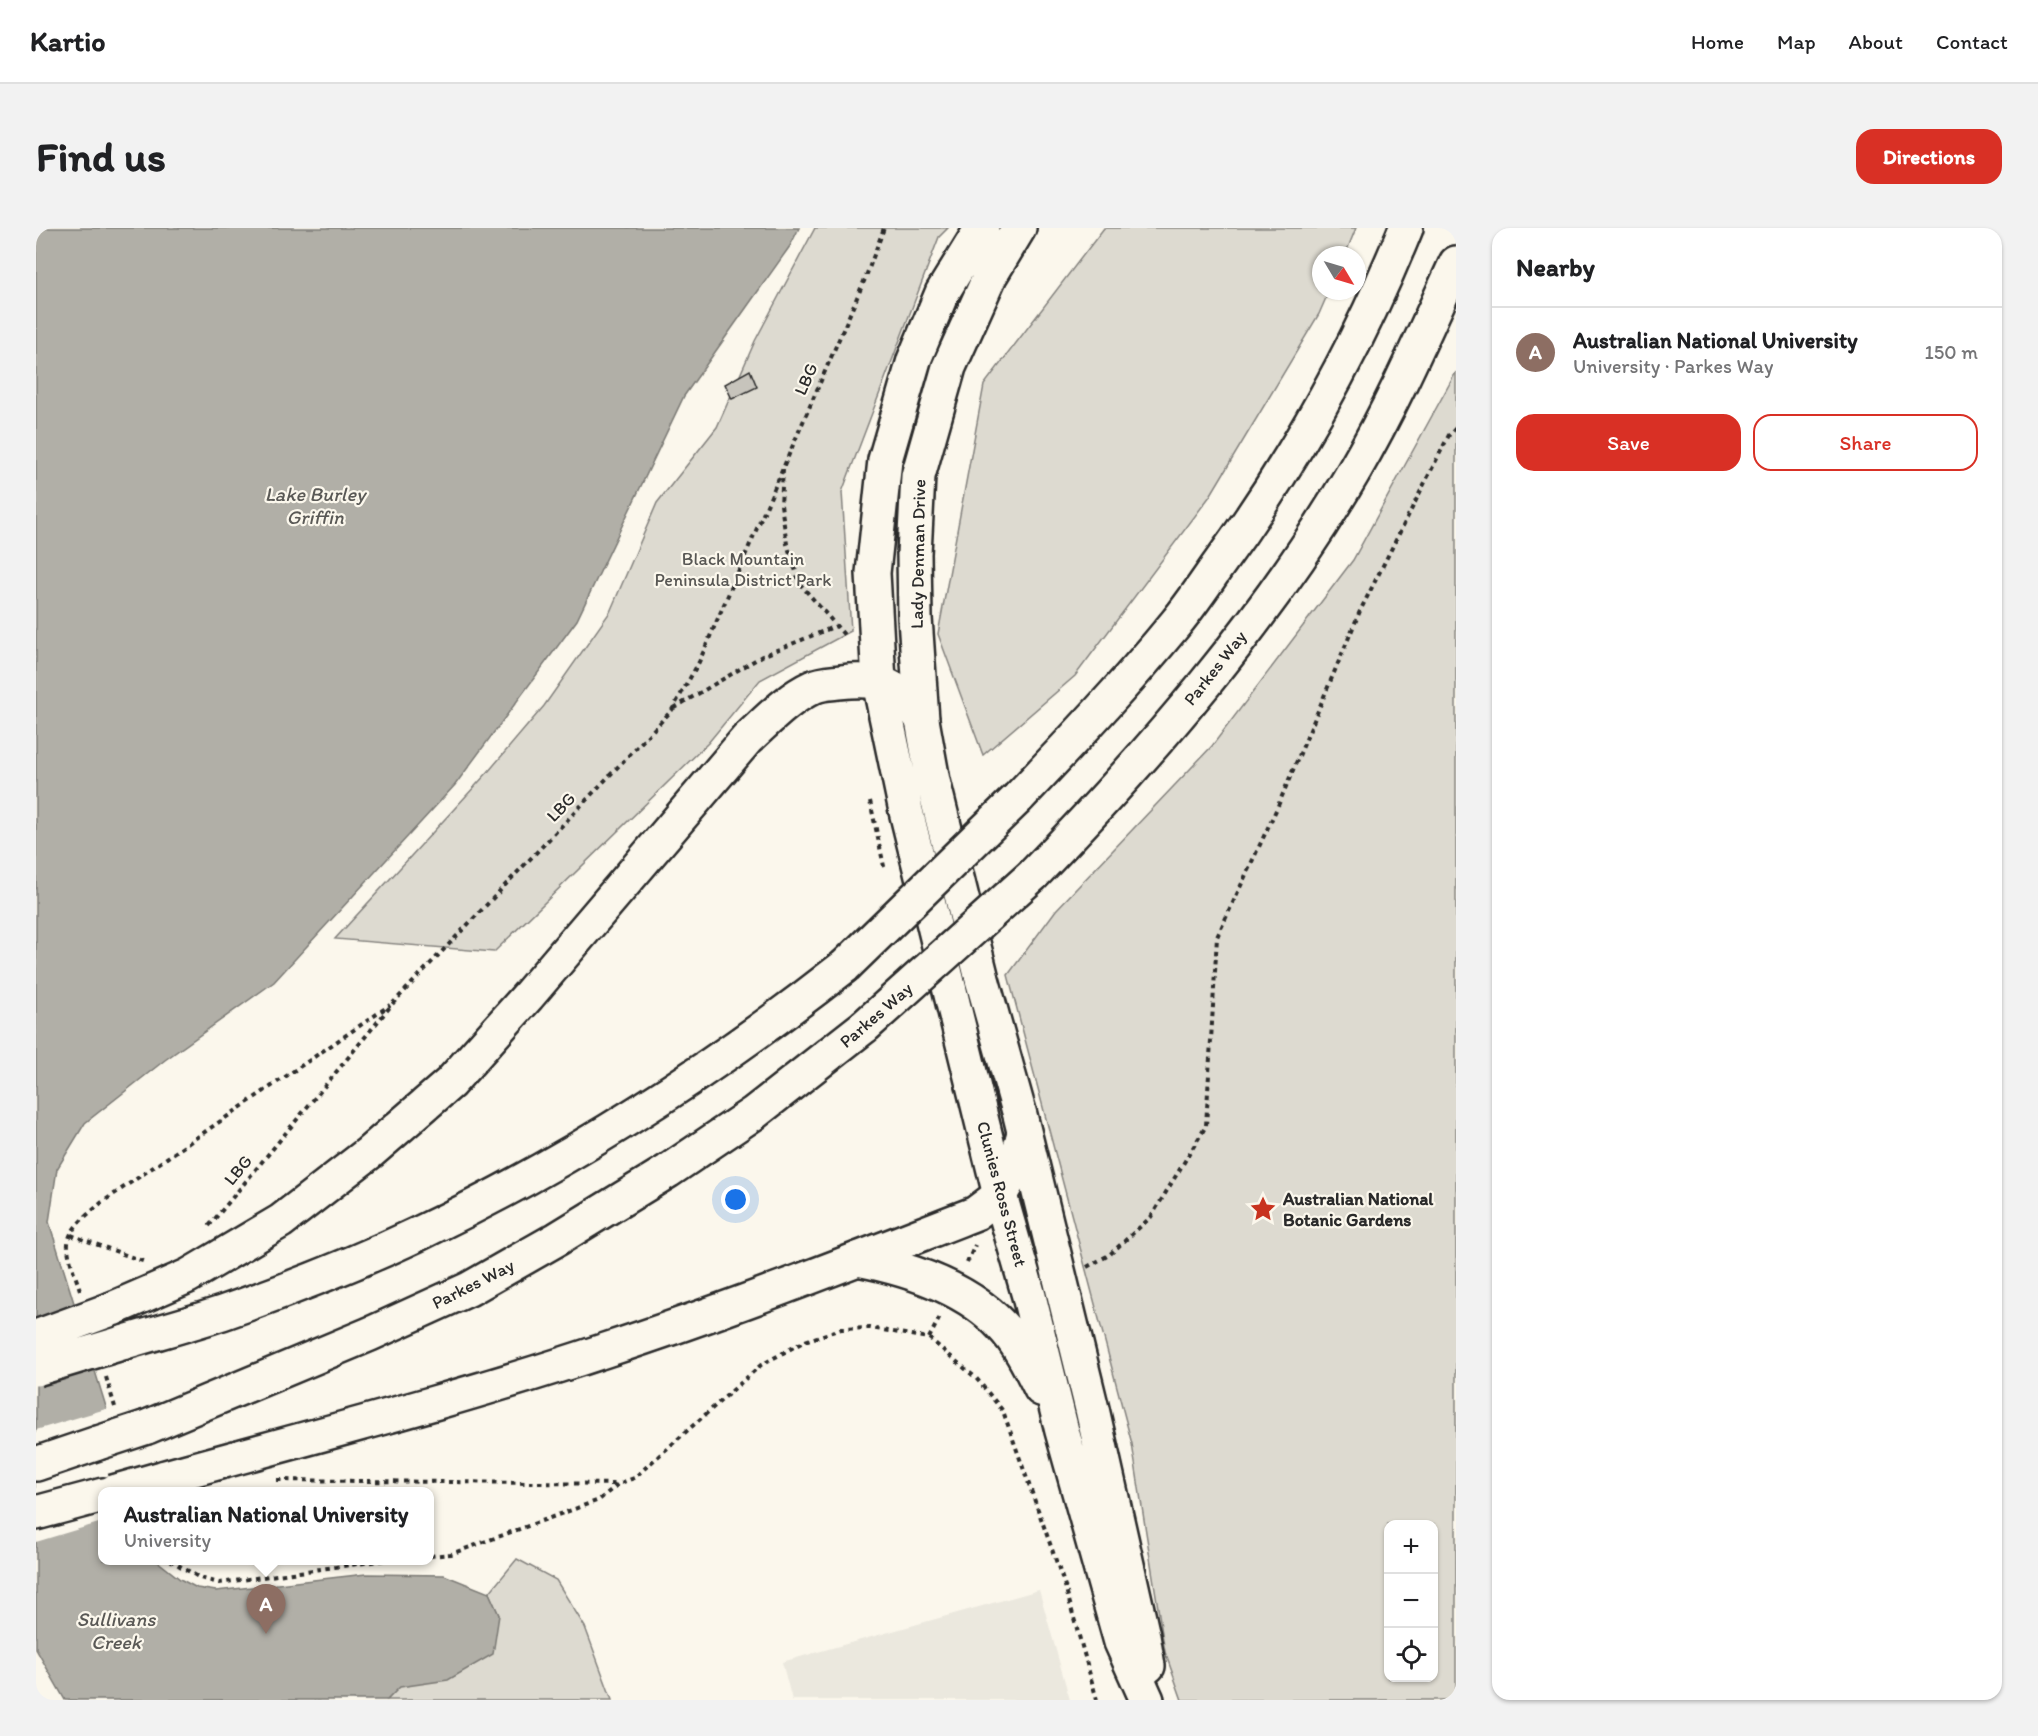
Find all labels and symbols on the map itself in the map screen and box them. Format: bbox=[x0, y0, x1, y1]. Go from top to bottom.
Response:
north arrow bbox=[1312, 246, 1366, 300]
street label: LBG bbox=[789, 360, 823, 398]
street label: Lady Denman Drive bbox=[906, 479, 930, 629]
water label: Lake Burley Griffin bbox=[265, 482, 368, 529]
park label: Black Mountain Peninsula District Park bbox=[655, 548, 831, 591]
street label: Parkes Way bbox=[1179, 626, 1251, 710]
street label: LBG bbox=[542, 788, 580, 826]
street label: Parkes Way bbox=[835, 977, 917, 1053]
street label: Clunies Ross Street bbox=[972, 1119, 1032, 1269]
street label: LBG bbox=[219, 1150, 257, 1190]
your location bbox=[721, 1185, 750, 1214]
place label: Australian National Botanic Gardens bbox=[1282, 1188, 1434, 1231]
place icon: Australian National Botanic Gardens bbox=[1248, 1194, 1278, 1224]
street label: Parkes Way bbox=[428, 1254, 518, 1314]
pin: A bbox=[246, 1584, 286, 1634]
water label: Sullivans Creek bbox=[77, 1607, 156, 1654]

